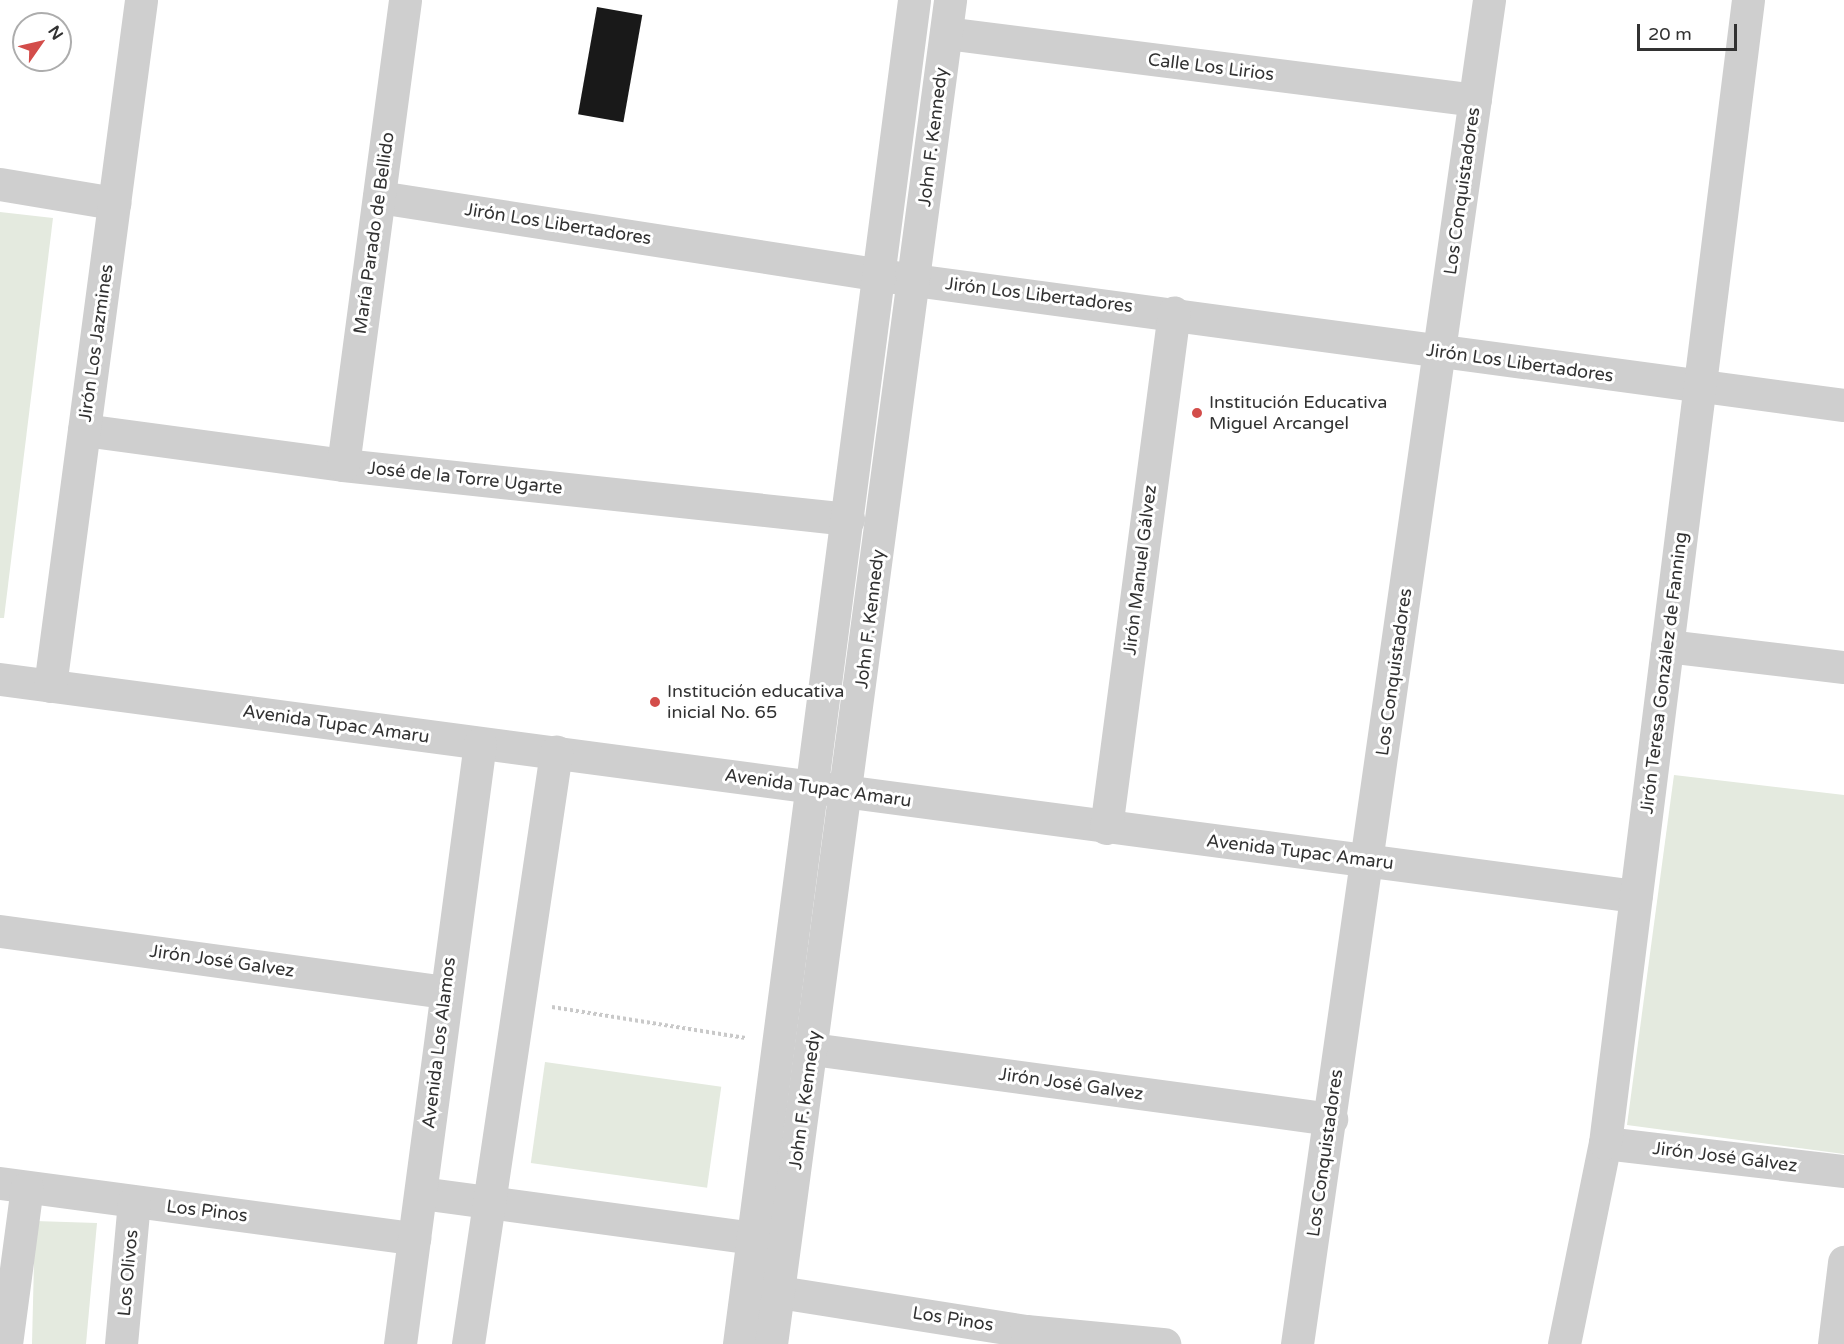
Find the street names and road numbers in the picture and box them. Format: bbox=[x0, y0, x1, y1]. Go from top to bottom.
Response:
street label: Calle Los Lirios bbox=[1147, 49, 1275, 85]
street label: John F. Kennedy bbox=[914, 66, 952, 208]
street label: Los Conquistadores bbox=[1440, 106, 1484, 276]
street label: María Parado de Bellido bbox=[349, 131, 399, 335]
street label: Jirón Los Libertadores bbox=[463, 199, 653, 249]
street label: Jirón Los Jazmines bbox=[74, 263, 118, 423]
street label: Jirón Los Libertadores bbox=[944, 273, 1134, 317]
street label: Jirón Los Libertadores bbox=[1425, 339, 1615, 387]
street label: José de la Torre Ugarte bbox=[366, 457, 564, 499]
street label: Jirón Manuel Gálvez bbox=[1119, 484, 1161, 656]
street label: Jirón Teresa González de Fanning bbox=[1636, 531, 1692, 815]
street label: John F. Kennedy bbox=[851, 548, 889, 690]
street label: Los Conquistadores bbox=[1372, 587, 1416, 757]
street label: Avenida Tupac Amaru bbox=[241, 700, 431, 748]
street label: Avenida Tupac Amaru bbox=[723, 764, 913, 812]
street label: Avenida Tupac Amaru bbox=[1205, 830, 1395, 874]
street label: Jirón José Galvez bbox=[148, 940, 296, 982]
street label: Avenida Los Alamos bbox=[418, 956, 460, 1130]
street label: John F. Kennedy bbox=[785, 1029, 825, 1171]
street label: Jirón José Galvez bbox=[997, 1063, 1145, 1105]
street label: Los Conquistadores bbox=[1303, 1068, 1347, 1238]
street label: Jirón José Gálvez bbox=[1651, 1137, 1799, 1177]
street label: Los Pinos bbox=[165, 1195, 249, 1227]
street label: Los Olivos bbox=[113, 1229, 143, 1317]
street label: Los Pinos bbox=[911, 1302, 995, 1336]

